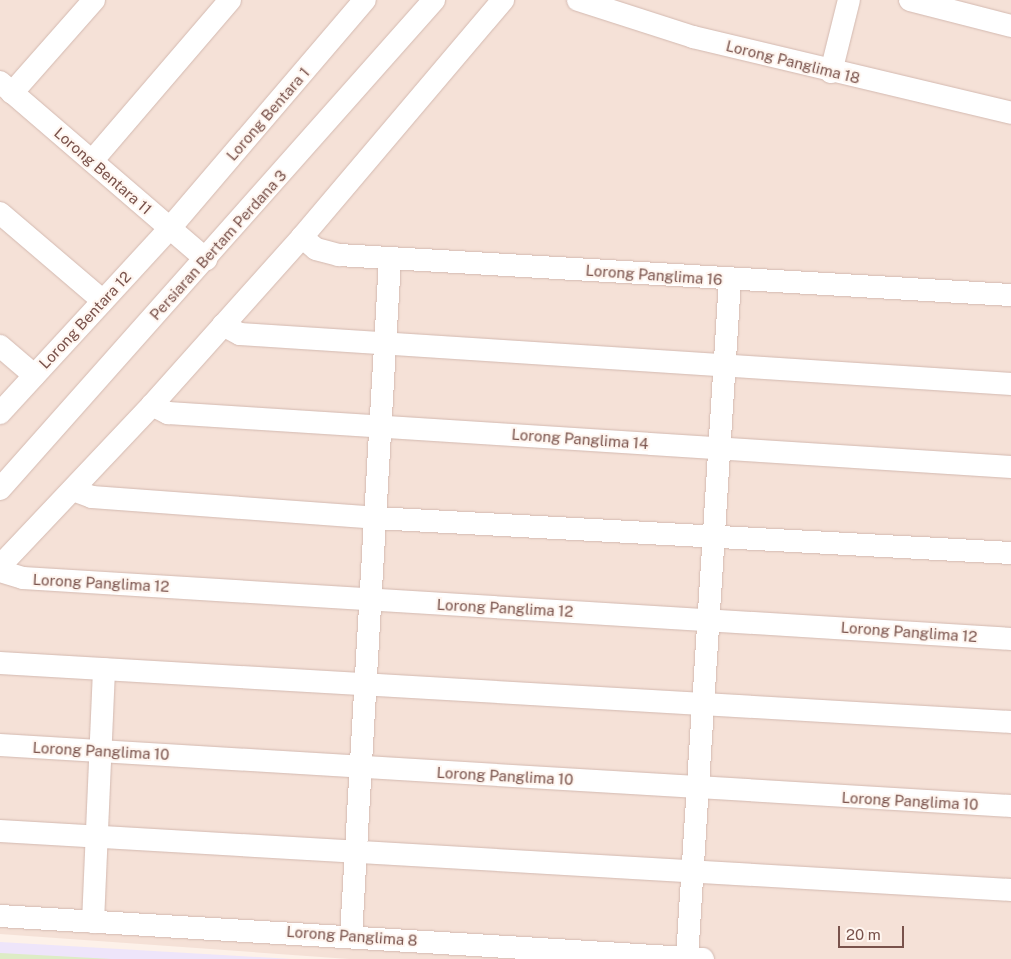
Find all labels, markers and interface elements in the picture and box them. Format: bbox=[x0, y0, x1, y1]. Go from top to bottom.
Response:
street label: Lorong Panglima 18 bbox=[724, 37, 862, 87]
street label: Lorong Bentara 1 bbox=[223, 64, 313, 164]
street label: Lorong Bentara 11 bbox=[51, 124, 155, 218]
street label: Persiaran Bertam Perdana 3 bbox=[146, 166, 290, 324]
street label: Lorong Panglima 16 bbox=[585, 261, 723, 289]
street label: Lorong Bentara 12 bbox=[35, 268, 135, 372]
street label: Lorong Panglima 14 bbox=[511, 425, 649, 453]
street label: Lorong Panglima 12 bbox=[32, 570, 170, 596]
street label: Lorong Panglima 12 bbox=[436, 595, 574, 621]
street label: Lorong Panglima 12 bbox=[840, 618, 978, 646]
street label: Lorong Panglima 10 bbox=[32, 738, 170, 764]
street label: Lorong Panglima 10 bbox=[436, 763, 574, 789]
street label: Lorong Panglima 10 bbox=[841, 788, 979, 814]
scale bar bbox=[841, 916, 907, 948]
street label: Lorong Panglima 8 bbox=[286, 922, 418, 950]
text: 20 m bbox=[846, 926, 881, 943]

